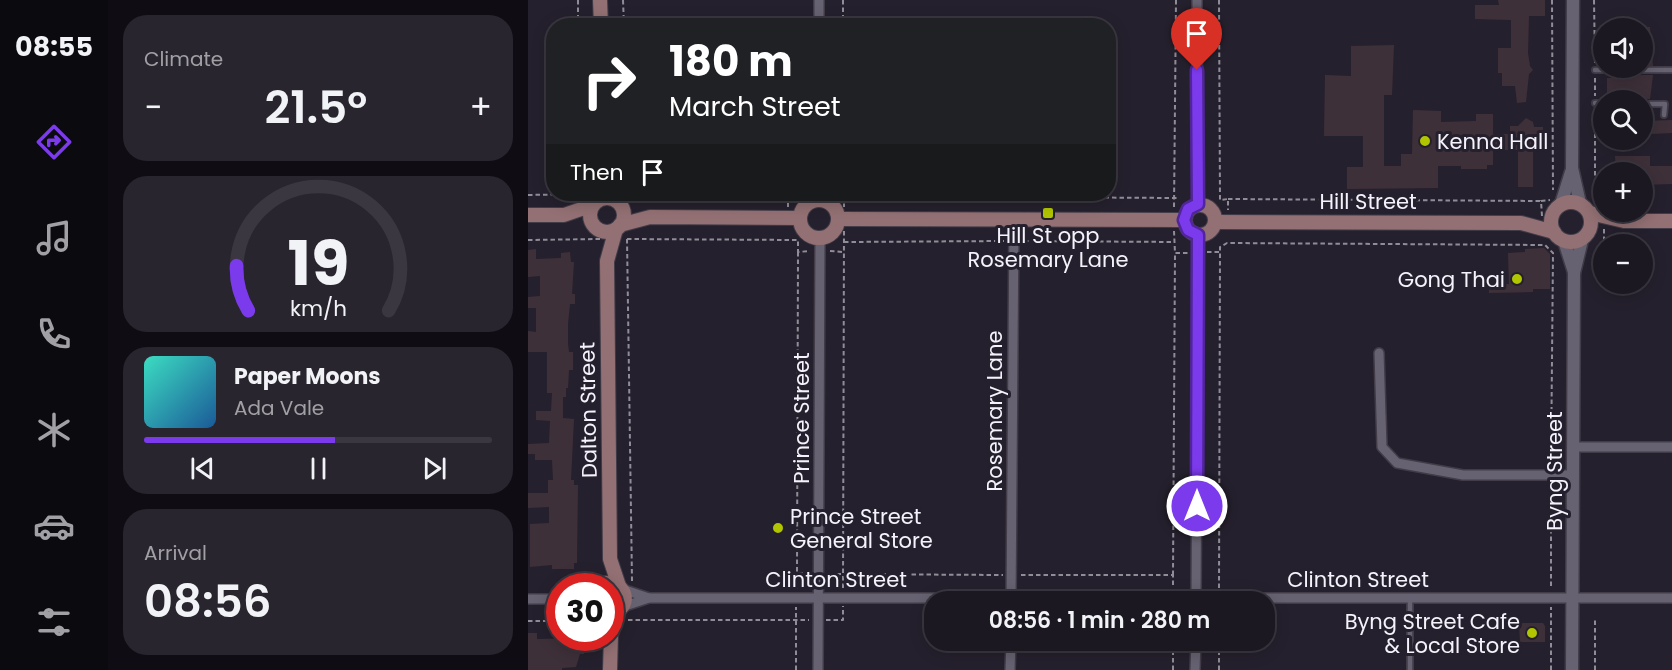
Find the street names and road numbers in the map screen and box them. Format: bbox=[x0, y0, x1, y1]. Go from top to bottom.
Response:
street label: Hill Street bbox=[1319, 187, 1417, 216]
street label: Rosemary Lane bbox=[980, 330, 1009, 492]
street label: Dalton Street bbox=[572, 342, 604, 478]
street label: Prince Street bbox=[787, 352, 816, 484]
street label: Byng Street bbox=[1540, 411, 1569, 531]
street label: Clinton Street bbox=[765, 565, 907, 594]
street label: Clinton Street bbox=[1287, 565, 1429, 594]

